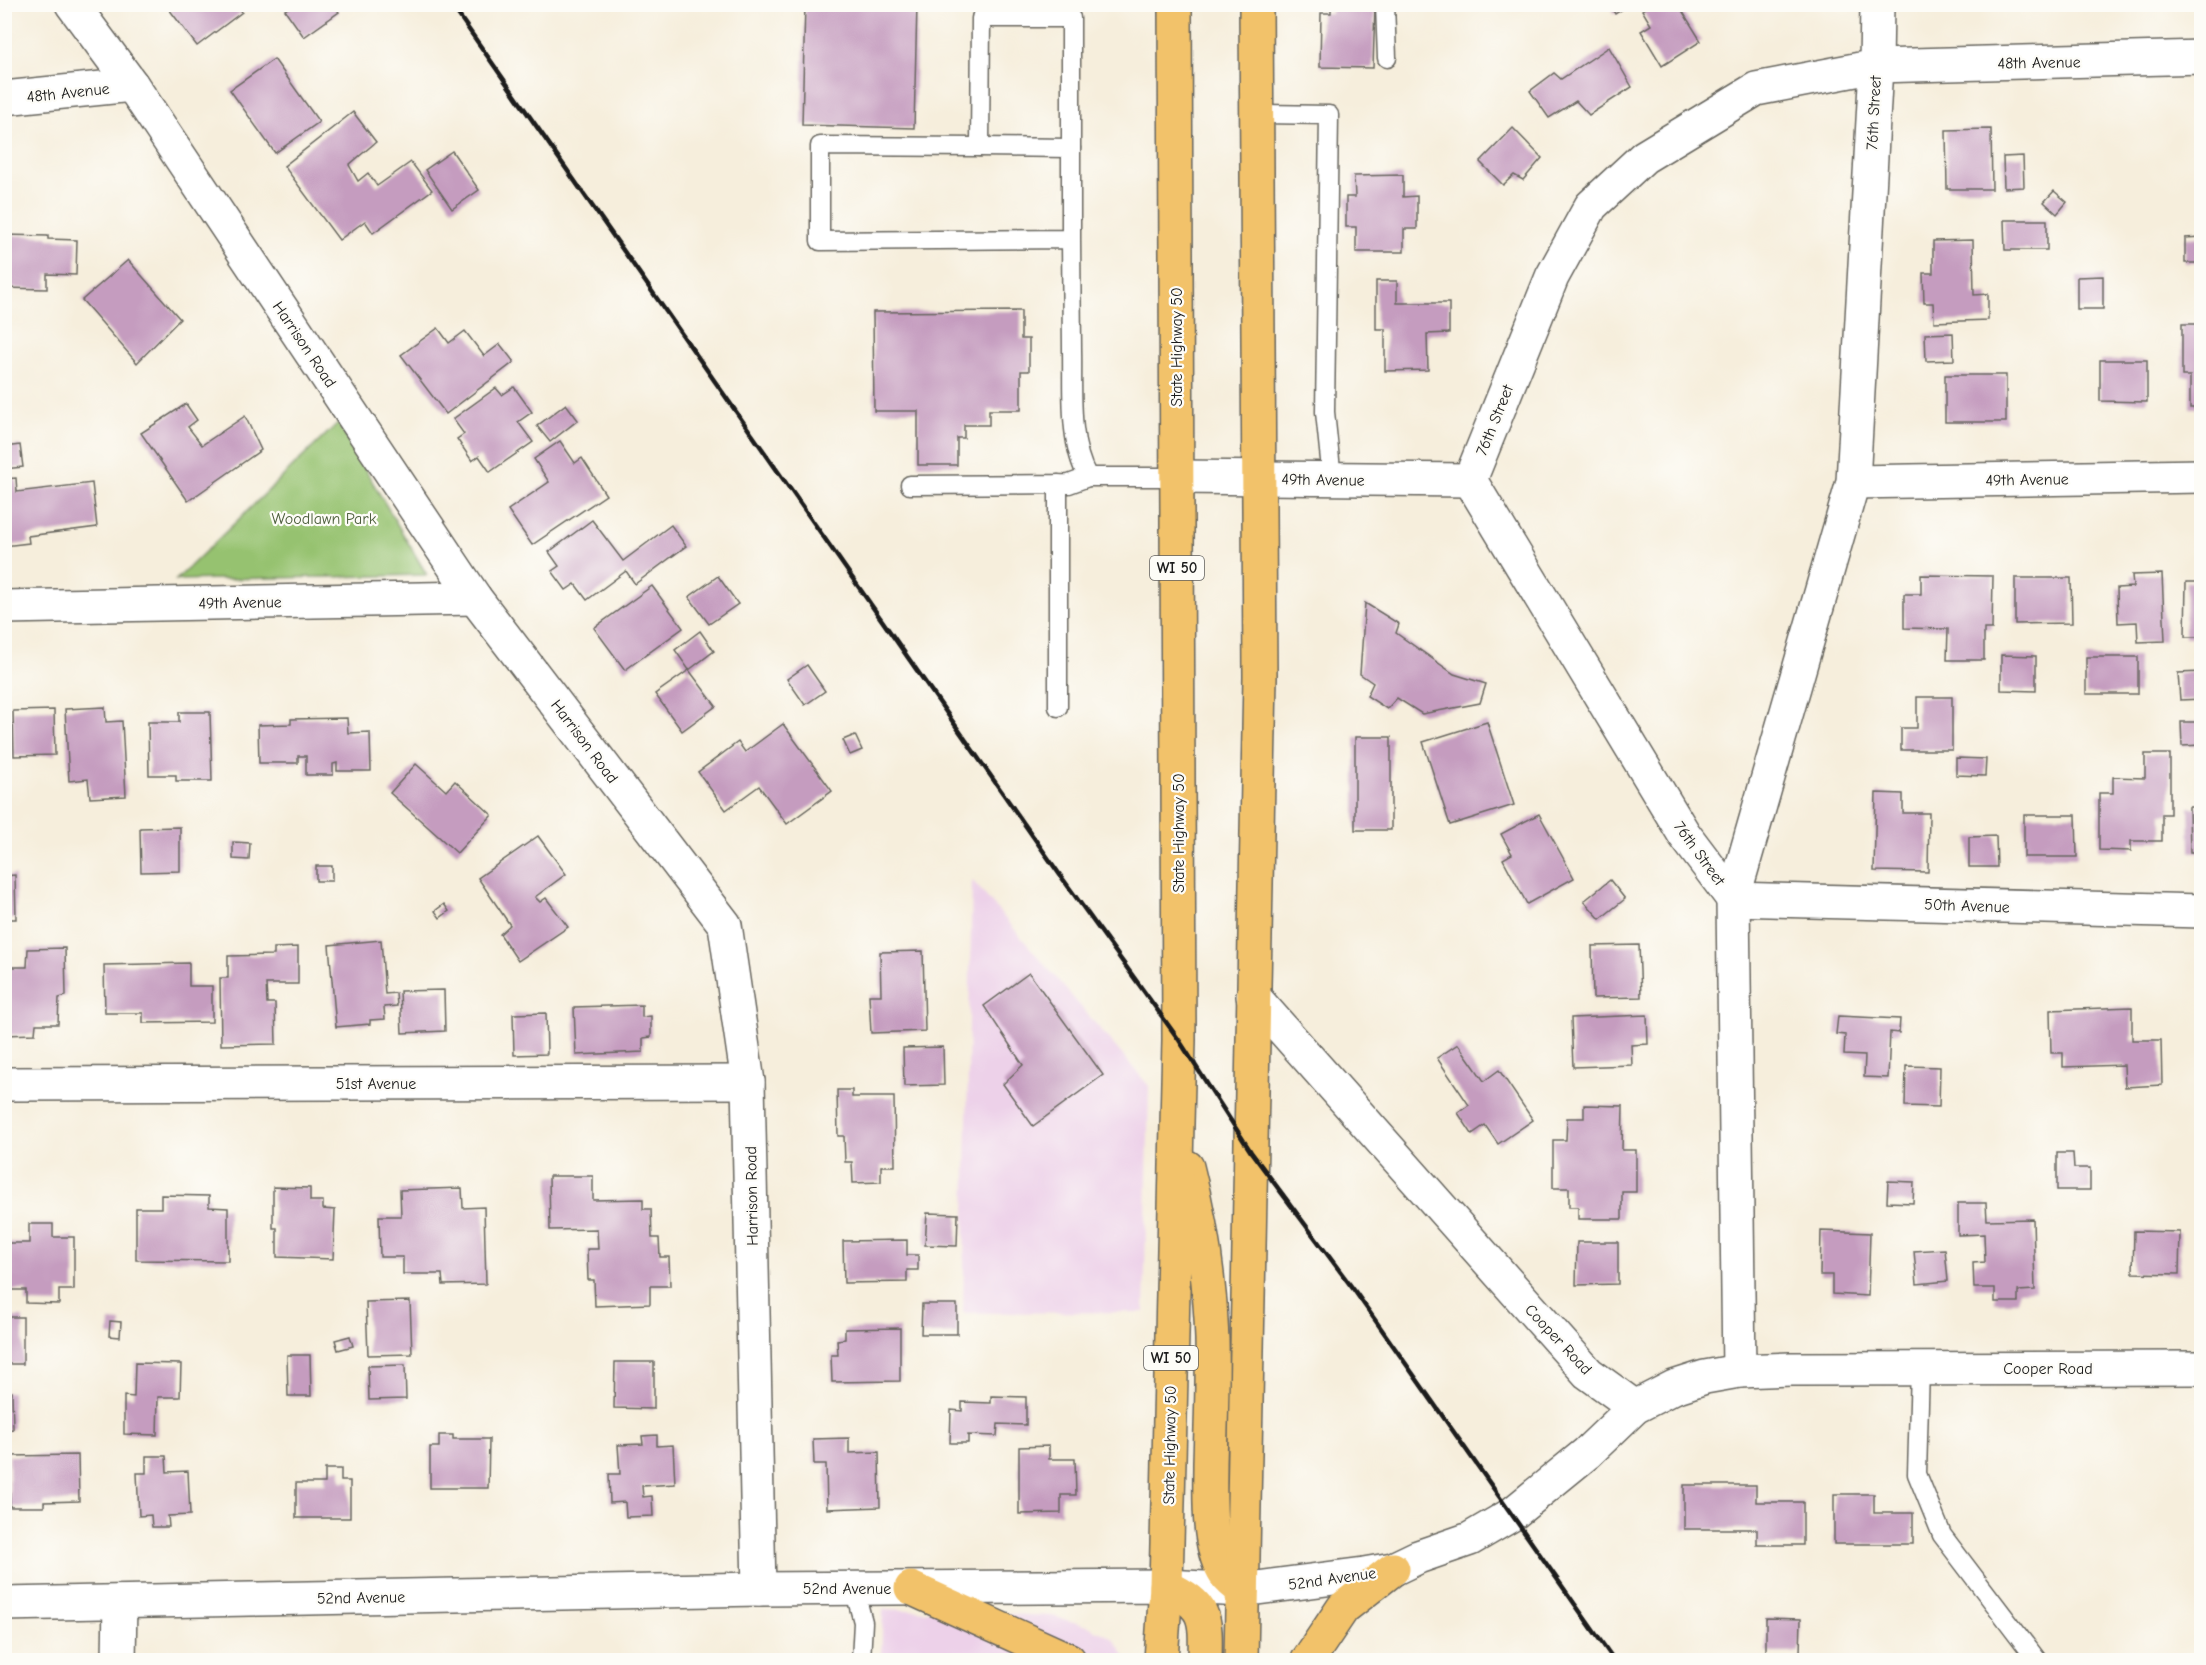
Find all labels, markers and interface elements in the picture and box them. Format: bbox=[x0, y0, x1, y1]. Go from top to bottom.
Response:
street label: 48th Avenue bbox=[1997, 53, 2081, 73]
street label: 76th Street bbox=[1863, 75, 1885, 151]
street label: 48th Avenue bbox=[26, 80, 110, 106]
street label: State Highway 50 bbox=[1168, 287, 1186, 407]
street label: Harrison Road bbox=[269, 298, 340, 391]
street label: 76th Street bbox=[1473, 382, 1517, 458]
street label: 49th Avenue bbox=[1281, 470, 1365, 490]
street label: 49th Avenue bbox=[1985, 470, 2069, 490]
park label: Woodlawn Park bbox=[272, 510, 377, 528]
road number: WI 50 bbox=[1150, 556, 1204, 580]
street label: 49th Avenue bbox=[198, 593, 282, 613]
street label: Harrison Road bbox=[547, 696, 621, 787]
street label: State Highway 50 bbox=[1170, 773, 1188, 893]
street label: 76th Street bbox=[1670, 818, 1729, 889]
street label: 50th Avenue bbox=[1924, 896, 2010, 916]
street label: 51st Avenue bbox=[336, 1075, 416, 1093]
street label: Harrison Road bbox=[742, 1146, 762, 1246]
street label: Cooper Road bbox=[1521, 1301, 1595, 1379]
road number: WI 50 bbox=[1144, 1346, 1198, 1370]
street label: Cooper Road bbox=[2003, 1360, 2093, 1378]
street label: State Highway 50 bbox=[1160, 1385, 1180, 1505]
street label: 52nd Avenue bbox=[1287, 1564, 1377, 1594]
street label: 52nd Avenue bbox=[803, 1580, 891, 1598]
street label: 52nd Avenue bbox=[317, 1588, 405, 1608]

